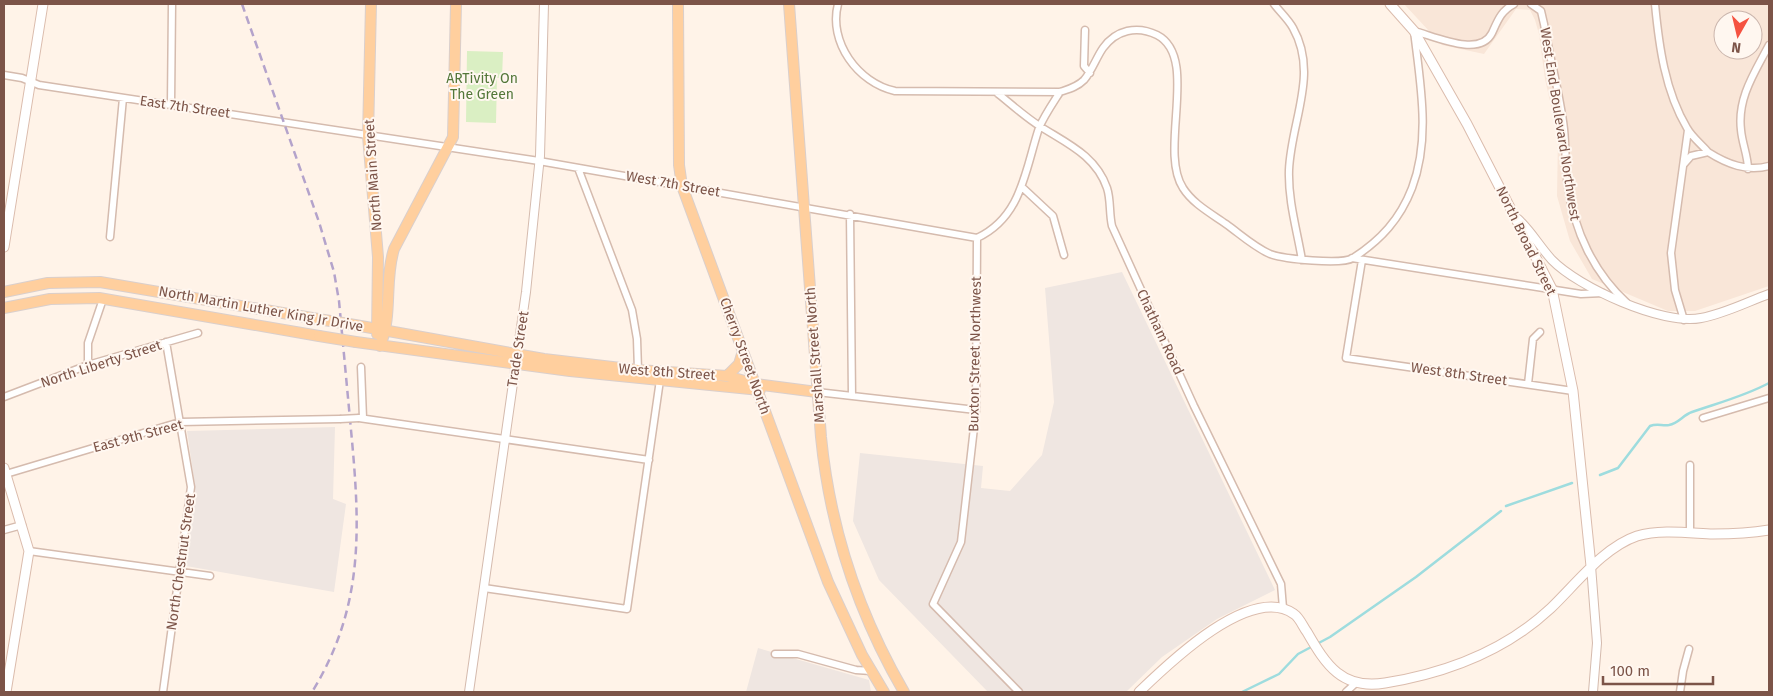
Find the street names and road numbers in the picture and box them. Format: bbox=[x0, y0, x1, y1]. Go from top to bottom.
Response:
street label: West End Boulevard Northwest bbox=[1536, 26, 1584, 223]
street label: East 7th Street bbox=[139, 92, 232, 122]
street label: North Main Street bbox=[361, 117, 385, 232]
street label: West 7th Street bbox=[624, 167, 722, 201]
street label: North Broad Street bbox=[1492, 184, 1560, 299]
street label: Buxton Street Northwest bbox=[965, 275, 985, 432]
street label: North Martin Luther King Jr Drive bbox=[157, 283, 365, 335]
street label: Marshall Street North bbox=[802, 287, 828, 423]
street label: Chatham Road bbox=[1133, 287, 1187, 377]
street label: Cherry Street North bbox=[716, 295, 774, 417]
street label: Trade Street bbox=[504, 309, 533, 388]
street label: North Liberty Street bbox=[38, 336, 164, 392]
street label: West 8th Street bbox=[1410, 359, 1509, 389]
street label: West 8th Street bbox=[618, 360, 717, 384]
street label: East 9th Street bbox=[91, 416, 186, 456]
street label: North Chestnut Street bbox=[163, 491, 199, 632]

